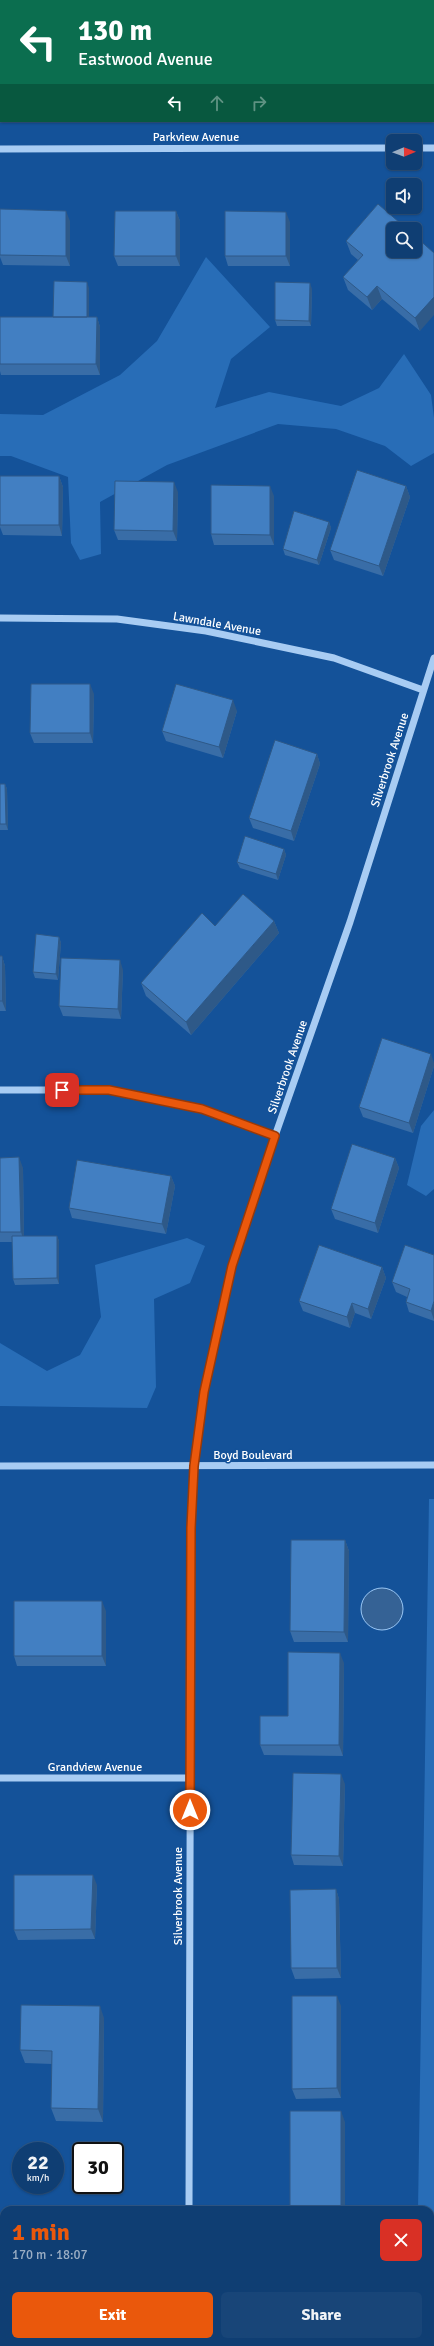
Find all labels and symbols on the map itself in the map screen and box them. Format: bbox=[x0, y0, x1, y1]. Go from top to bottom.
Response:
street label: Parkview Avenue bbox=[153, 130, 239, 145]
north arrow bbox=[386, 134, 422, 170]
street label: Lawndale Avenue bbox=[172, 609, 262, 639]
street label: Silverbrook Avenue bbox=[368, 711, 412, 809]
street label: Silverbrook Avenue bbox=[265, 1018, 311, 1116]
pin bbox=[45, 1073, 79, 1107]
street label: Boyd Boulevard bbox=[213, 1448, 293, 1463]
street label: Grandview Avenue bbox=[48, 1760, 142, 1775]
position arrow bbox=[169, 1789, 211, 1831]
street label: Silverbrook Avenue bbox=[171, 1847, 186, 1945]
speed limit sign: 30 bbox=[72, 2142, 124, 2194]

